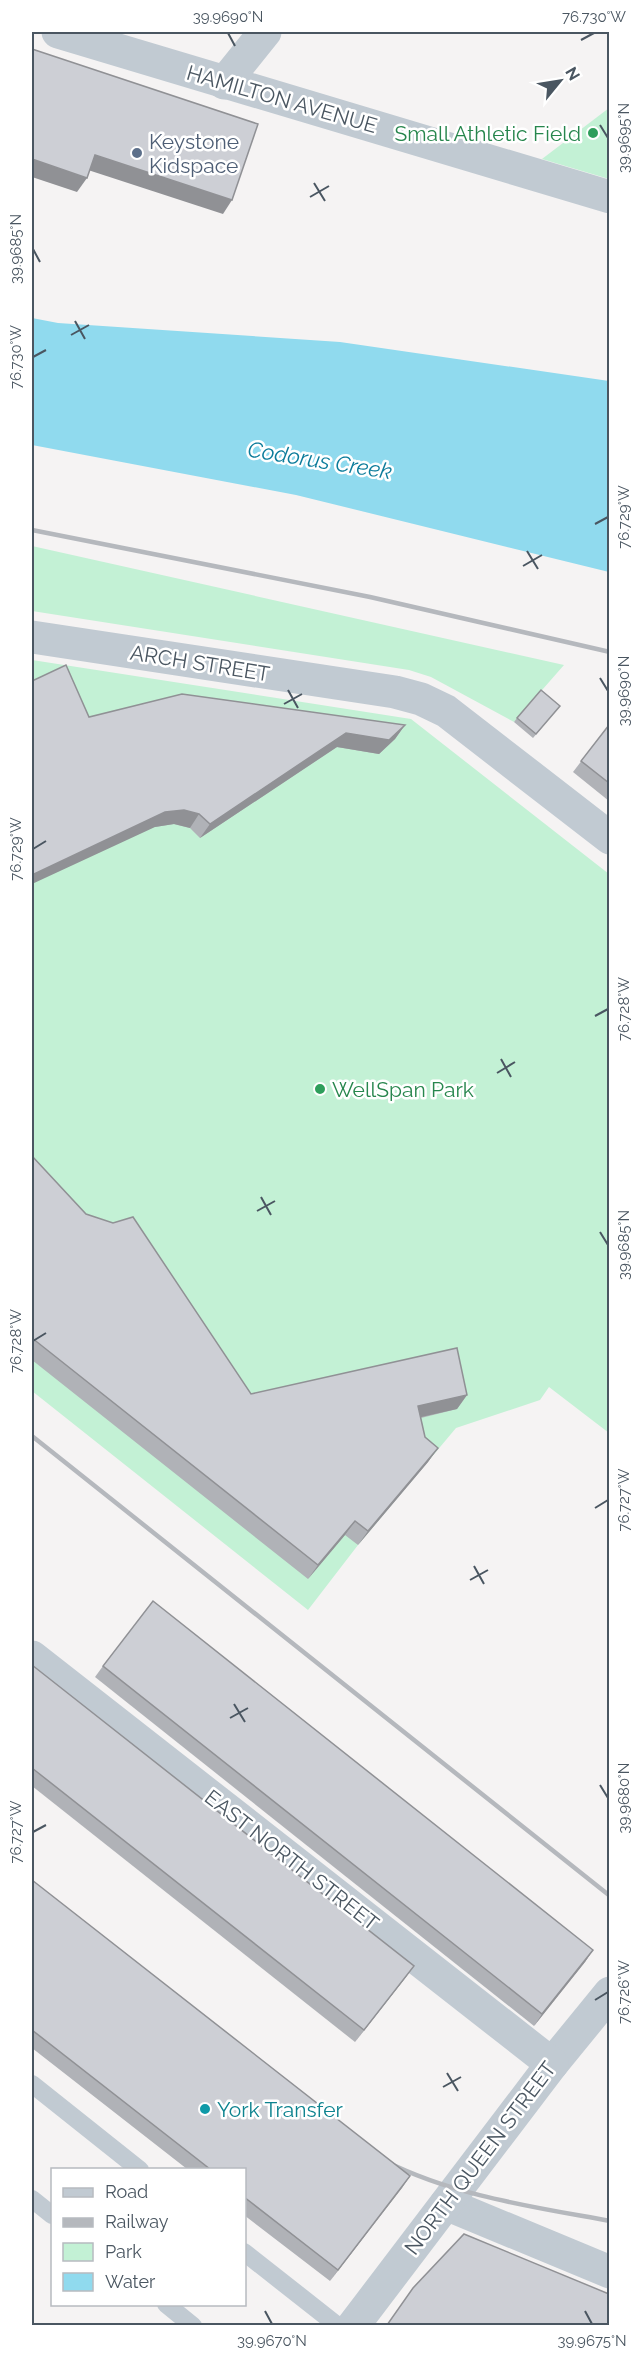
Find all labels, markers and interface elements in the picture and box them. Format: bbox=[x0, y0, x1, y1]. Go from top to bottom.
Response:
text: 39.9690°N bbox=[193, 8, 263, 26]
text: 76.730°W bbox=[562, 8, 626, 26]
north arrow bbox=[530, 51, 590, 111]
street label: HAMILTON AVENUE bbox=[184, 60, 380, 138]
text: N bbox=[561, 64, 584, 84]
text: 39.9695°N bbox=[615, 103, 633, 173]
place label: Small Athletic Field bbox=[394, 121, 581, 146]
marker: Small Athletic Field bbox=[586, 126, 600, 140]
place label: Keystone Kidspace bbox=[149, 129, 239, 178]
marker: Keystone Kidspace bbox=[130, 146, 144, 160]
text: 39.9685°N bbox=[7, 214, 25, 284]
text: 76.730°W bbox=[7, 325, 25, 389]
water label: Codorus Creek bbox=[246, 436, 394, 484]
text: 76.729°W bbox=[615, 485, 633, 549]
street label: ARCH STREET bbox=[129, 640, 272, 686]
text: 39.9690°N bbox=[615, 656, 633, 726]
text: 76.729°W bbox=[7, 817, 25, 881]
text: 76.728°W bbox=[615, 977, 633, 1041]
place label: WellSpan Park bbox=[332, 1077, 474, 1102]
marker: WellSpan Park bbox=[313, 1082, 327, 1096]
text: 39.9685°N bbox=[615, 1210, 633, 1280]
text: 76.728°W bbox=[7, 1309, 25, 1373]
text: 76.727°W bbox=[615, 1468, 633, 1532]
text: 39.9680°N bbox=[615, 1763, 633, 1833]
street label: EAST NORTH STREET bbox=[200, 1784, 384, 1936]
text: 76.727°W bbox=[7, 1800, 25, 1864]
text: 76.726°W bbox=[615, 1960, 633, 2024]
street label: NORTH QUEEN STREET bbox=[399, 2056, 561, 2260]
place label: York Transfer bbox=[217, 2097, 343, 2122]
marker: York Transfer bbox=[198, 2102, 212, 2116]
legend bbox=[51, 2168, 246, 2306]
text: Road bbox=[105, 2181, 148, 2202]
text: Railway bbox=[105, 2211, 169, 2232]
text: Park bbox=[105, 2241, 142, 2262]
text: Water bbox=[105, 2271, 156, 2292]
text: 39.9670°N bbox=[237, 2332, 307, 2350]
text: 39.9675°N bbox=[557, 2332, 627, 2350]

